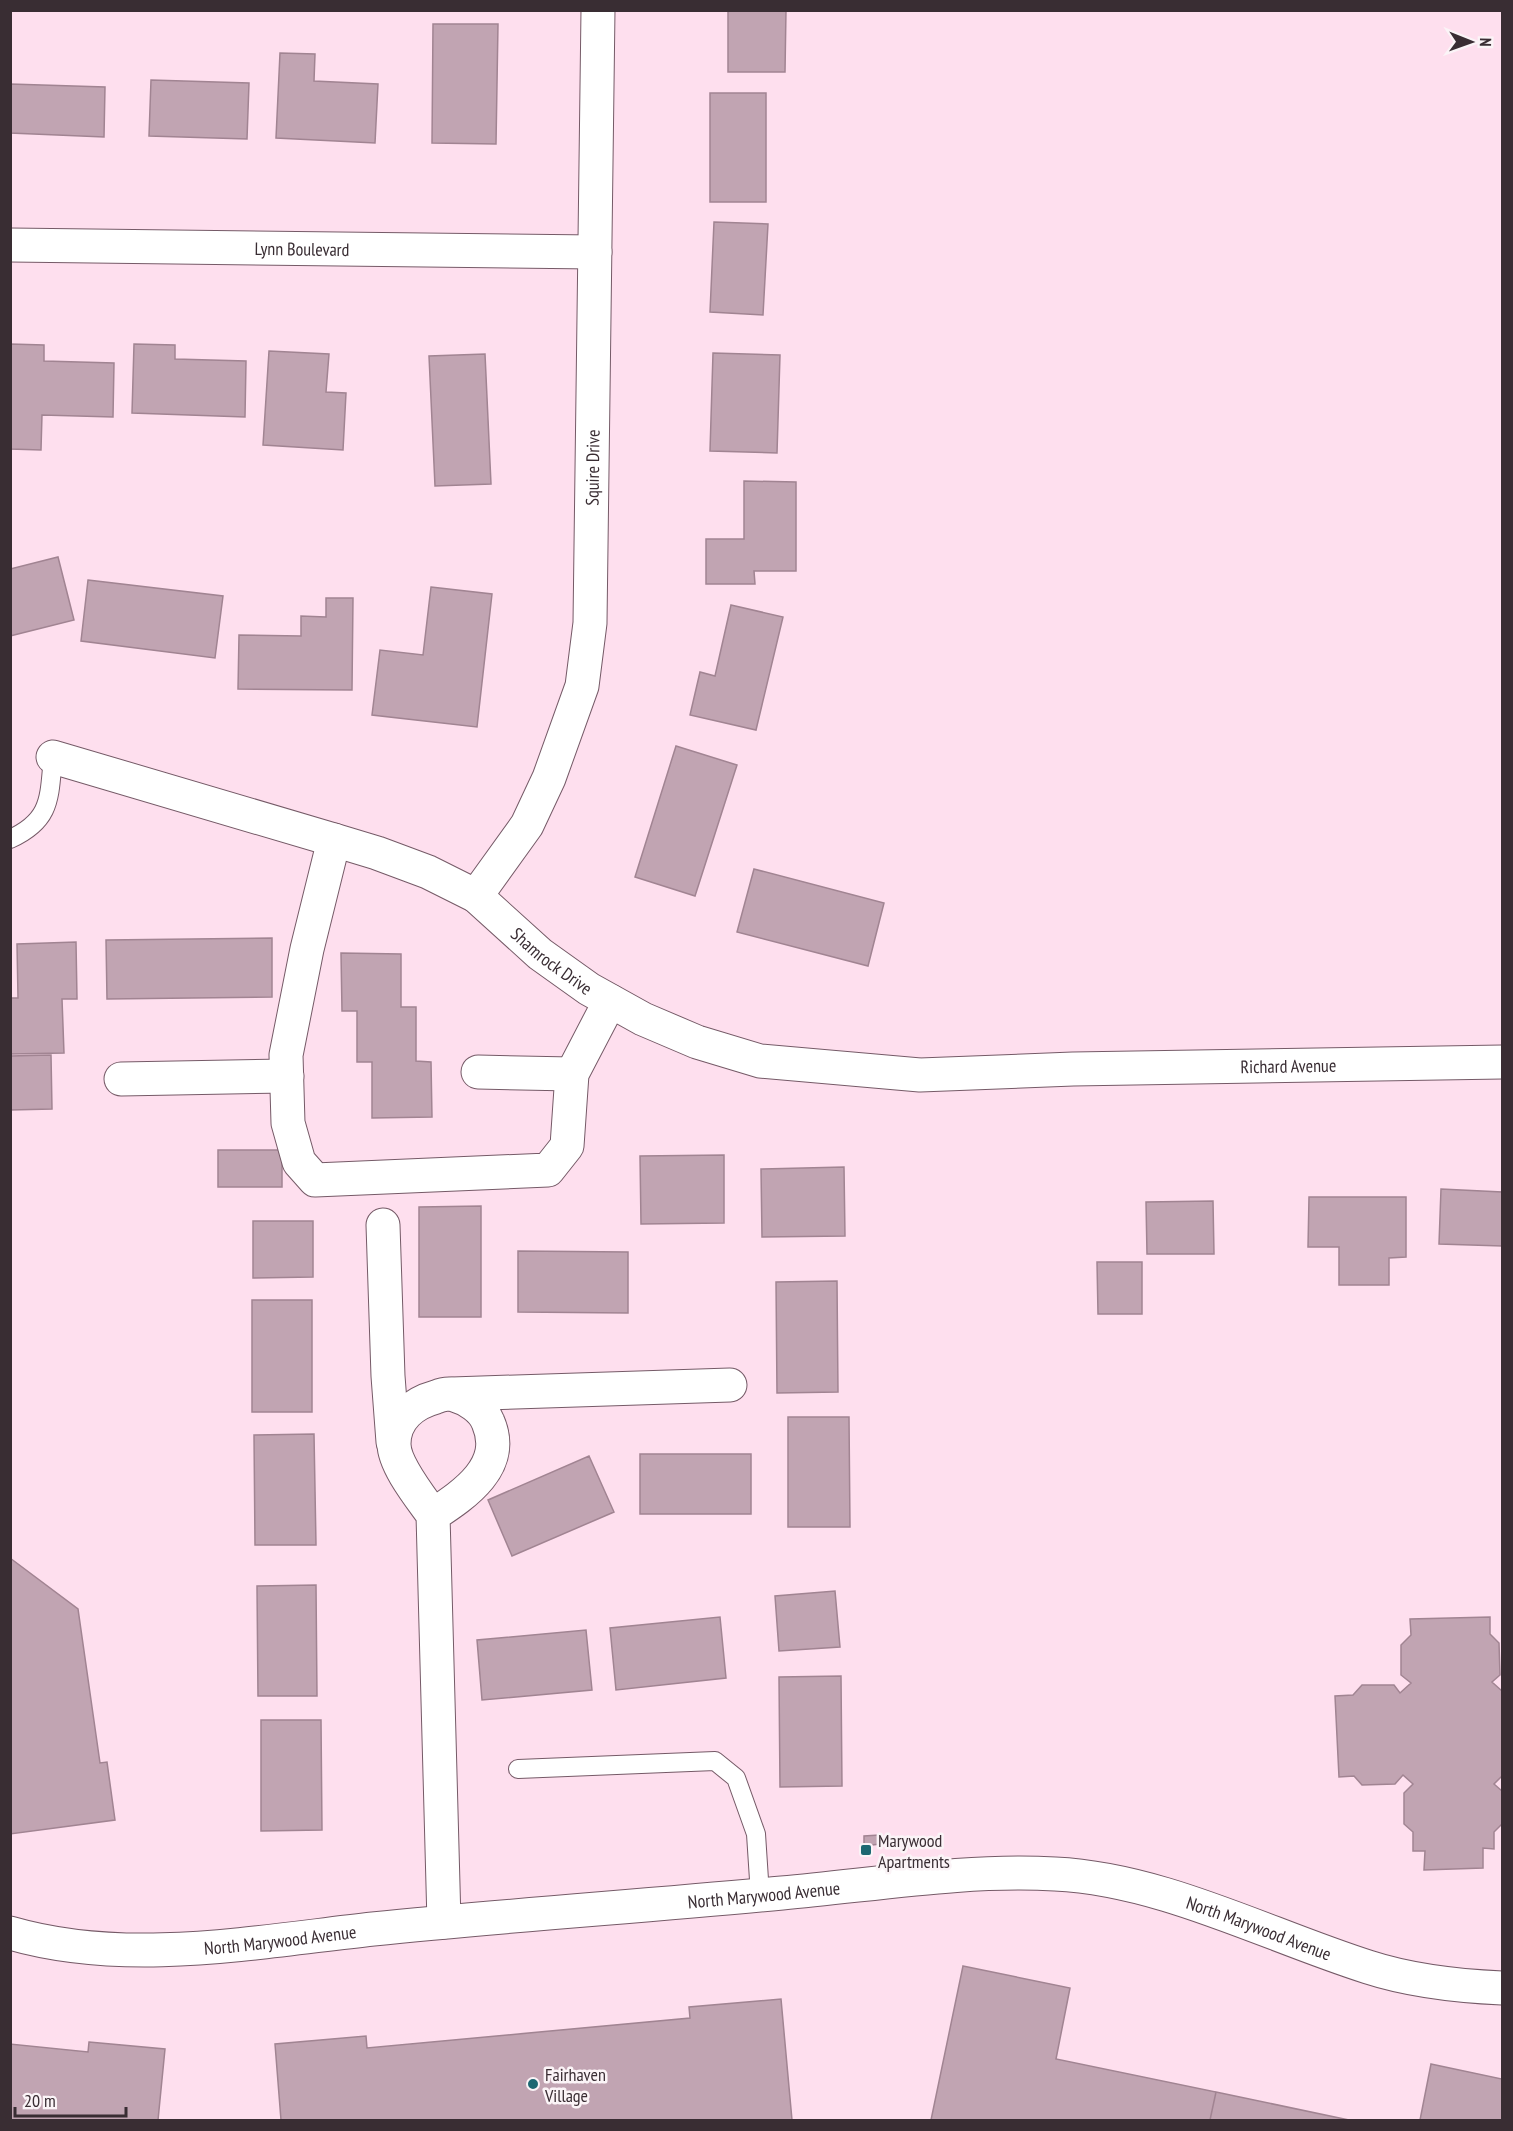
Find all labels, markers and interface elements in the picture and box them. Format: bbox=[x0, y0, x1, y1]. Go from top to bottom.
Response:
north arrow bbox=[1441, 12, 1501, 72]
text: N bbox=[1476, 38, 1496, 47]
street label: Lynn Boulevard bbox=[254, 236, 350, 261]
street label: Squire Drive bbox=[580, 429, 604, 506]
street label: Shamrock Drive bbox=[506, 922, 597, 999]
street label: Richard Avenue bbox=[1240, 1053, 1336, 1078]
place label: Marywood Apartments bbox=[878, 1829, 950, 1873]
marker: Marywood Apartments bbox=[859, 1843, 873, 1857]
street label: North Marywood Avenue bbox=[687, 1876, 841, 1913]
street label: North Marywood Avenue bbox=[1184, 1890, 1335, 1965]
street label: North Marywood Avenue bbox=[203, 1920, 357, 1959]
place label: Fairhaven Village bbox=[544, 2063, 606, 2107]
marker: Fairhaven Village bbox=[526, 2077, 540, 2091]
scale bar bbox=[15, 2080, 126, 2118]
text: 20 m bbox=[24, 2089, 56, 2112]

